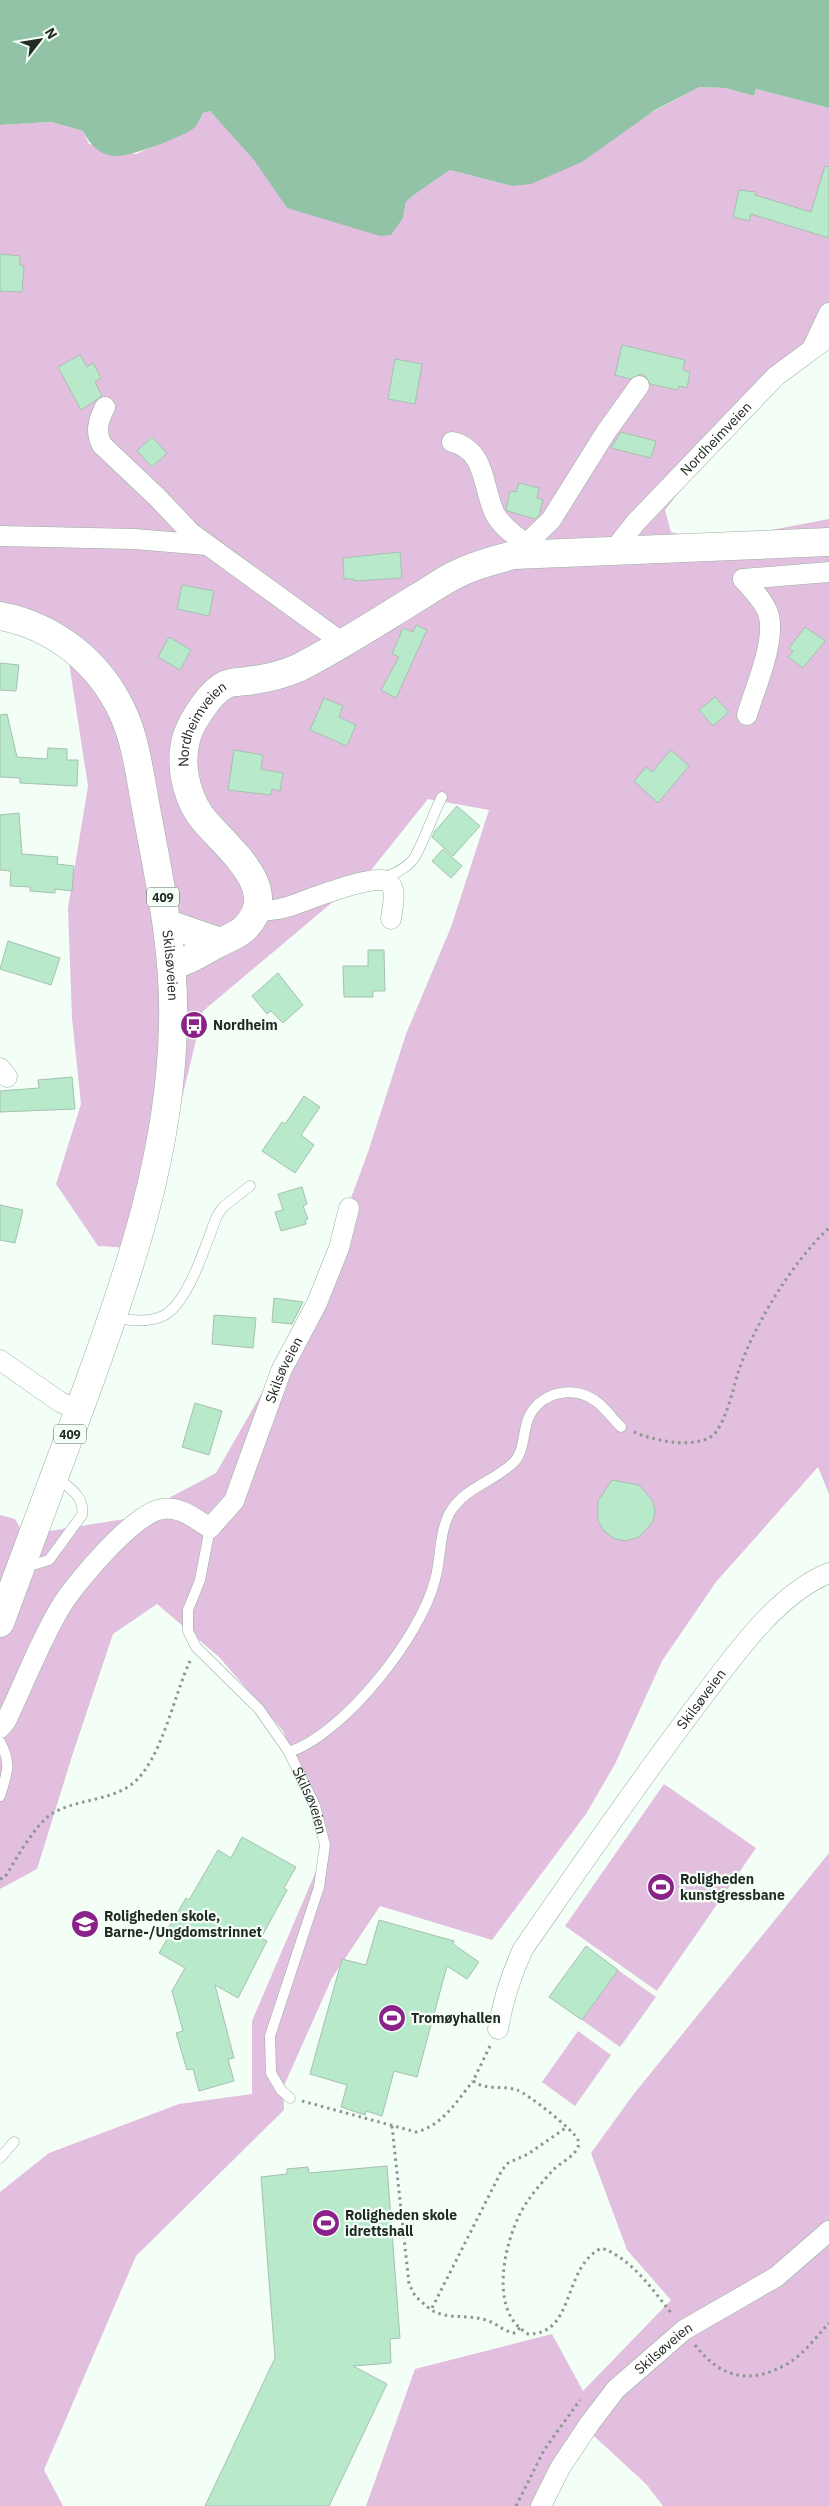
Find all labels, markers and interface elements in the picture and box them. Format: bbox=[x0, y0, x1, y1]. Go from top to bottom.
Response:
north arrow bbox=[15, 15, 65, 65]
text: N bbox=[41, 24, 61, 42]
street label: Nordheimveien bbox=[676, 398, 756, 480]
street label: Nordheimveien bbox=[174, 677, 230, 767]
road number: 409 bbox=[147, 888, 179, 906]
street label: Skilsøveien bbox=[158, 929, 182, 1001]
bus stop icon: Nordheim bbox=[179, 1010, 209, 1040]
place label: Nordheim bbox=[213, 1016, 278, 1034]
street label: Skilsøveien bbox=[261, 1334, 306, 1406]
road number: 409 bbox=[54, 1425, 86, 1444]
street label: Skilsøveien bbox=[673, 1665, 730, 1733]
street label: Skilsøveien bbox=[288, 1764, 331, 1836]
place label: Roligheden kunstgressbane bbox=[680, 1870, 785, 1904]
sports icon: Roligheden kunstgressbane bbox=[646, 1872, 676, 1902]
place label: Roligheden skole, Barne-/Ungdomstrinnet bbox=[104, 1907, 262, 1941]
school or university icon: Roligheden skole, Barne-/Ungdomstrinnet bbox=[70, 1909, 100, 1939]
sports icon: Tromøyhallen bbox=[377, 2003, 407, 2033]
place label: Tromøyhallen bbox=[411, 2009, 501, 2027]
place label: Roligheden skole idrettshall bbox=[345, 2206, 457, 2240]
sports icon: Roligheden skole idrettshall bbox=[311, 2208, 341, 2238]
street label: Skilsøveien bbox=[631, 2318, 696, 2378]

